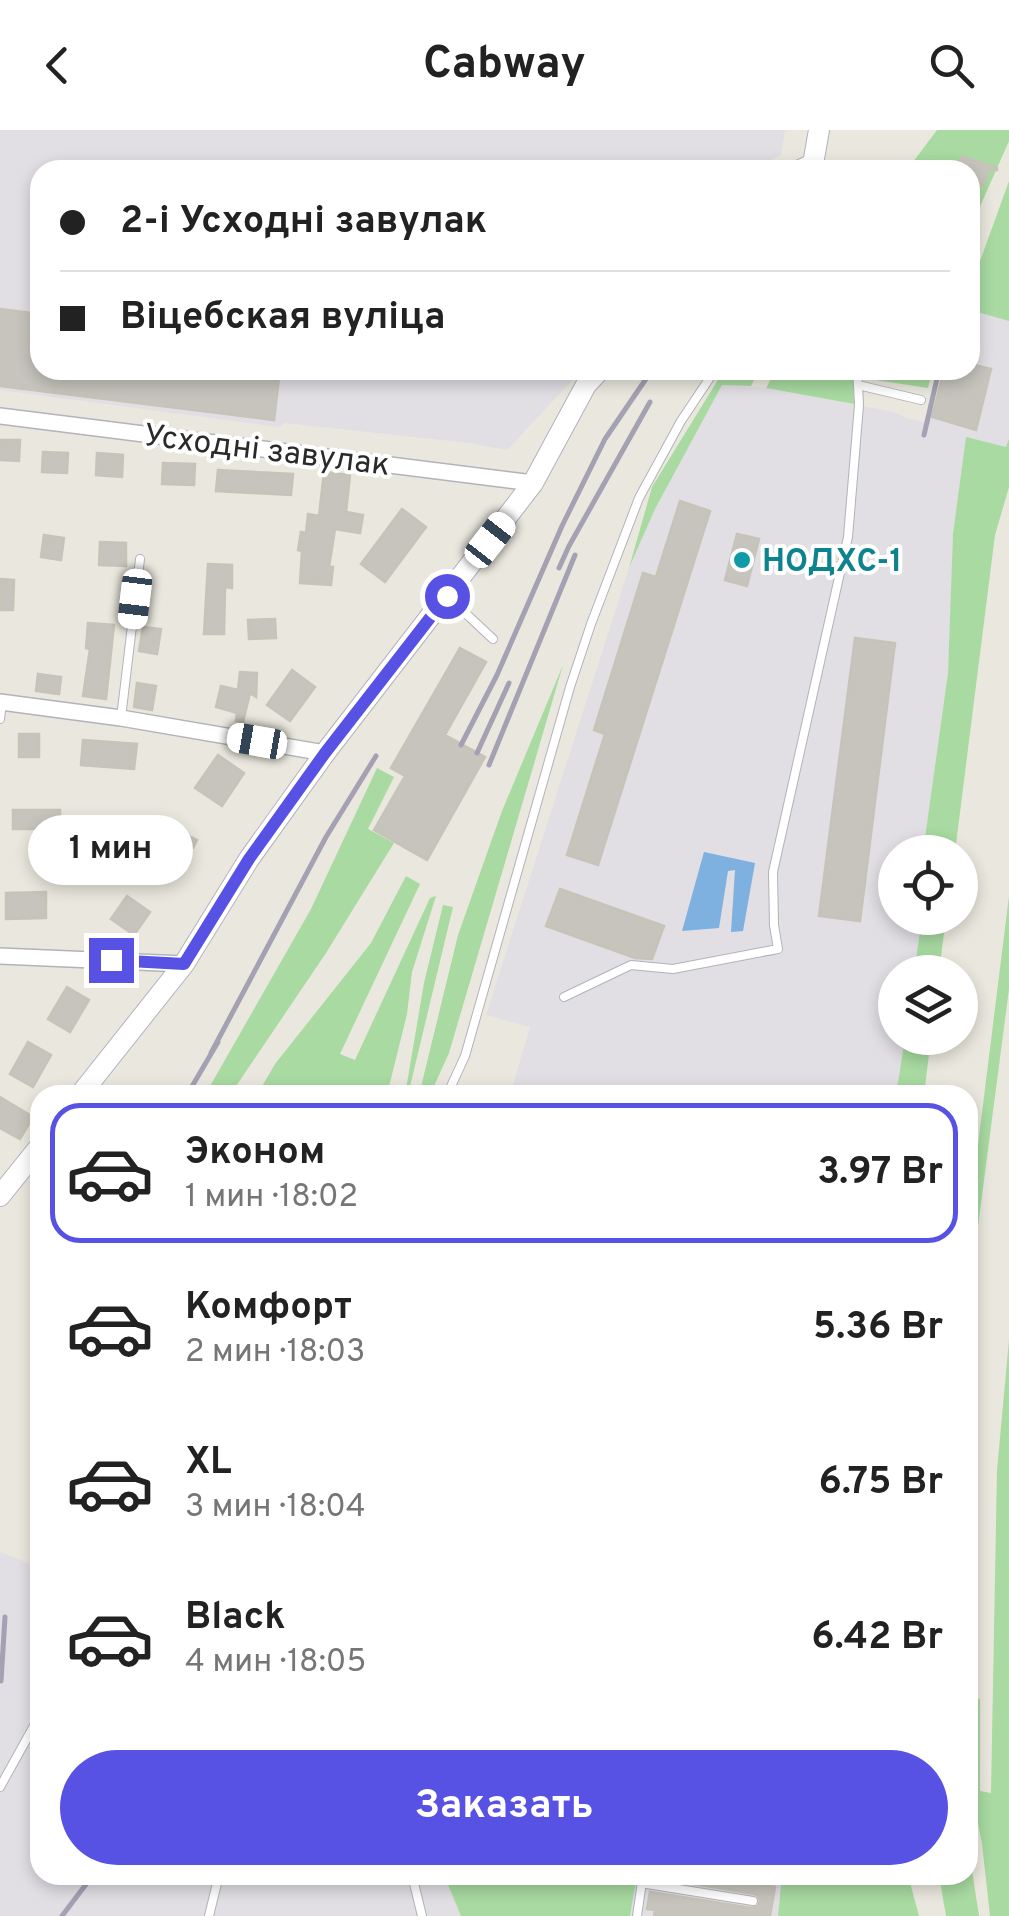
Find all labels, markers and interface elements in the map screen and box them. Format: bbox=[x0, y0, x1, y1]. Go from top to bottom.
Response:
text: Cabway bbox=[423, 37, 586, 94]
icon: back bbox=[30, 38, 85, 93]
icon: search bbox=[924, 38, 979, 93]
text: 2-і Усходні завулак bbox=[120, 198, 487, 247]
text: Віцебская вуліца bbox=[120, 294, 445, 343]
street label: Усходні завулак bbox=[141, 417, 392, 487]
car bbox=[460, 507, 520, 573]
place label: НОДХС-1 bbox=[762, 543, 902, 583]
marker: НОДХС-1 bbox=[731, 549, 753, 571]
car bbox=[116, 567, 154, 631]
route start bbox=[425, 574, 470, 619]
car bbox=[225, 721, 289, 761]
callout: 1 мин bbox=[28, 815, 194, 885]
text: 1 мин bbox=[69, 830, 152, 870]
map controls bbox=[878, 835, 978, 1055]
button: locate bbox=[878, 835, 978, 935]
route end bbox=[89, 938, 134, 983]
button: layers bbox=[878, 955, 978, 1055]
icon: car bbox=[65, 1128, 155, 1218]
text: Эконом bbox=[185, 1129, 325, 1178]
text: 3.97 Br bbox=[817, 1149, 943, 1198]
text: 1 мин · 18:02 bbox=[185, 1178, 358, 1218]
icon: car bbox=[65, 1283, 155, 1373]
text: Комфорт bbox=[185, 1284, 352, 1333]
text: 5.36 Br bbox=[813, 1304, 943, 1353]
text: 2 мин · 18:03 bbox=[185, 1333, 365, 1373]
icon: car bbox=[65, 1438, 155, 1528]
text: XL bbox=[185, 1439, 232, 1488]
text: 6.75 Br bbox=[819, 1459, 943, 1508]
text: 3 мин · 18:04 bbox=[185, 1488, 366, 1528]
icon: car bbox=[65, 1593, 155, 1683]
text: Black bbox=[185, 1594, 285, 1643]
text: 6.42 Br bbox=[811, 1614, 943, 1663]
text: 4 мин · 18:05 bbox=[185, 1643, 366, 1683]
button: Заказать bbox=[60, 1750, 948, 1865]

